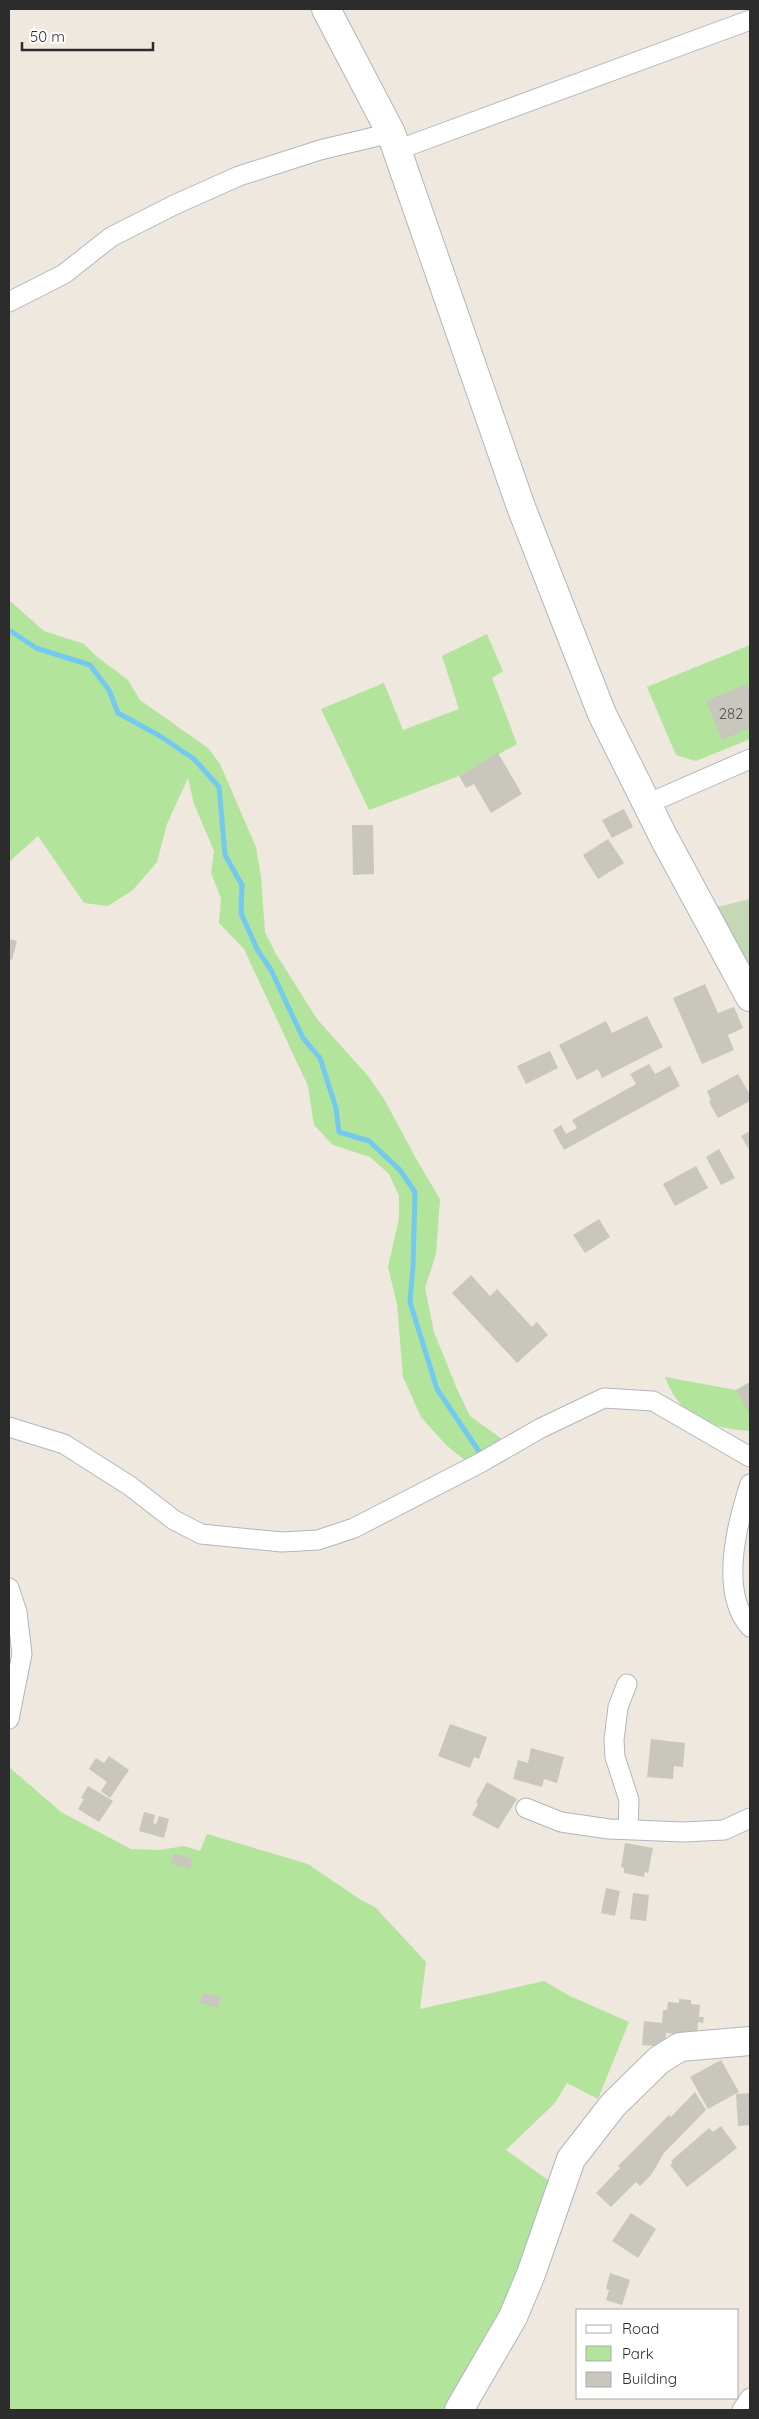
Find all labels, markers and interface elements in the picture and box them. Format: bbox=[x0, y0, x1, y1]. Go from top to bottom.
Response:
scale bar bbox=[22, 20, 154, 52]
text: 50 m bbox=[30, 27, 65, 46]
house number: 282 bbox=[719, 704, 743, 723]
legend bbox=[576, 2309, 739, 2399]
text: Road bbox=[622, 2319, 659, 2338]
text: Park bbox=[622, 2344, 654, 2363]
text: Building bbox=[622, 2369, 677, 2388]

